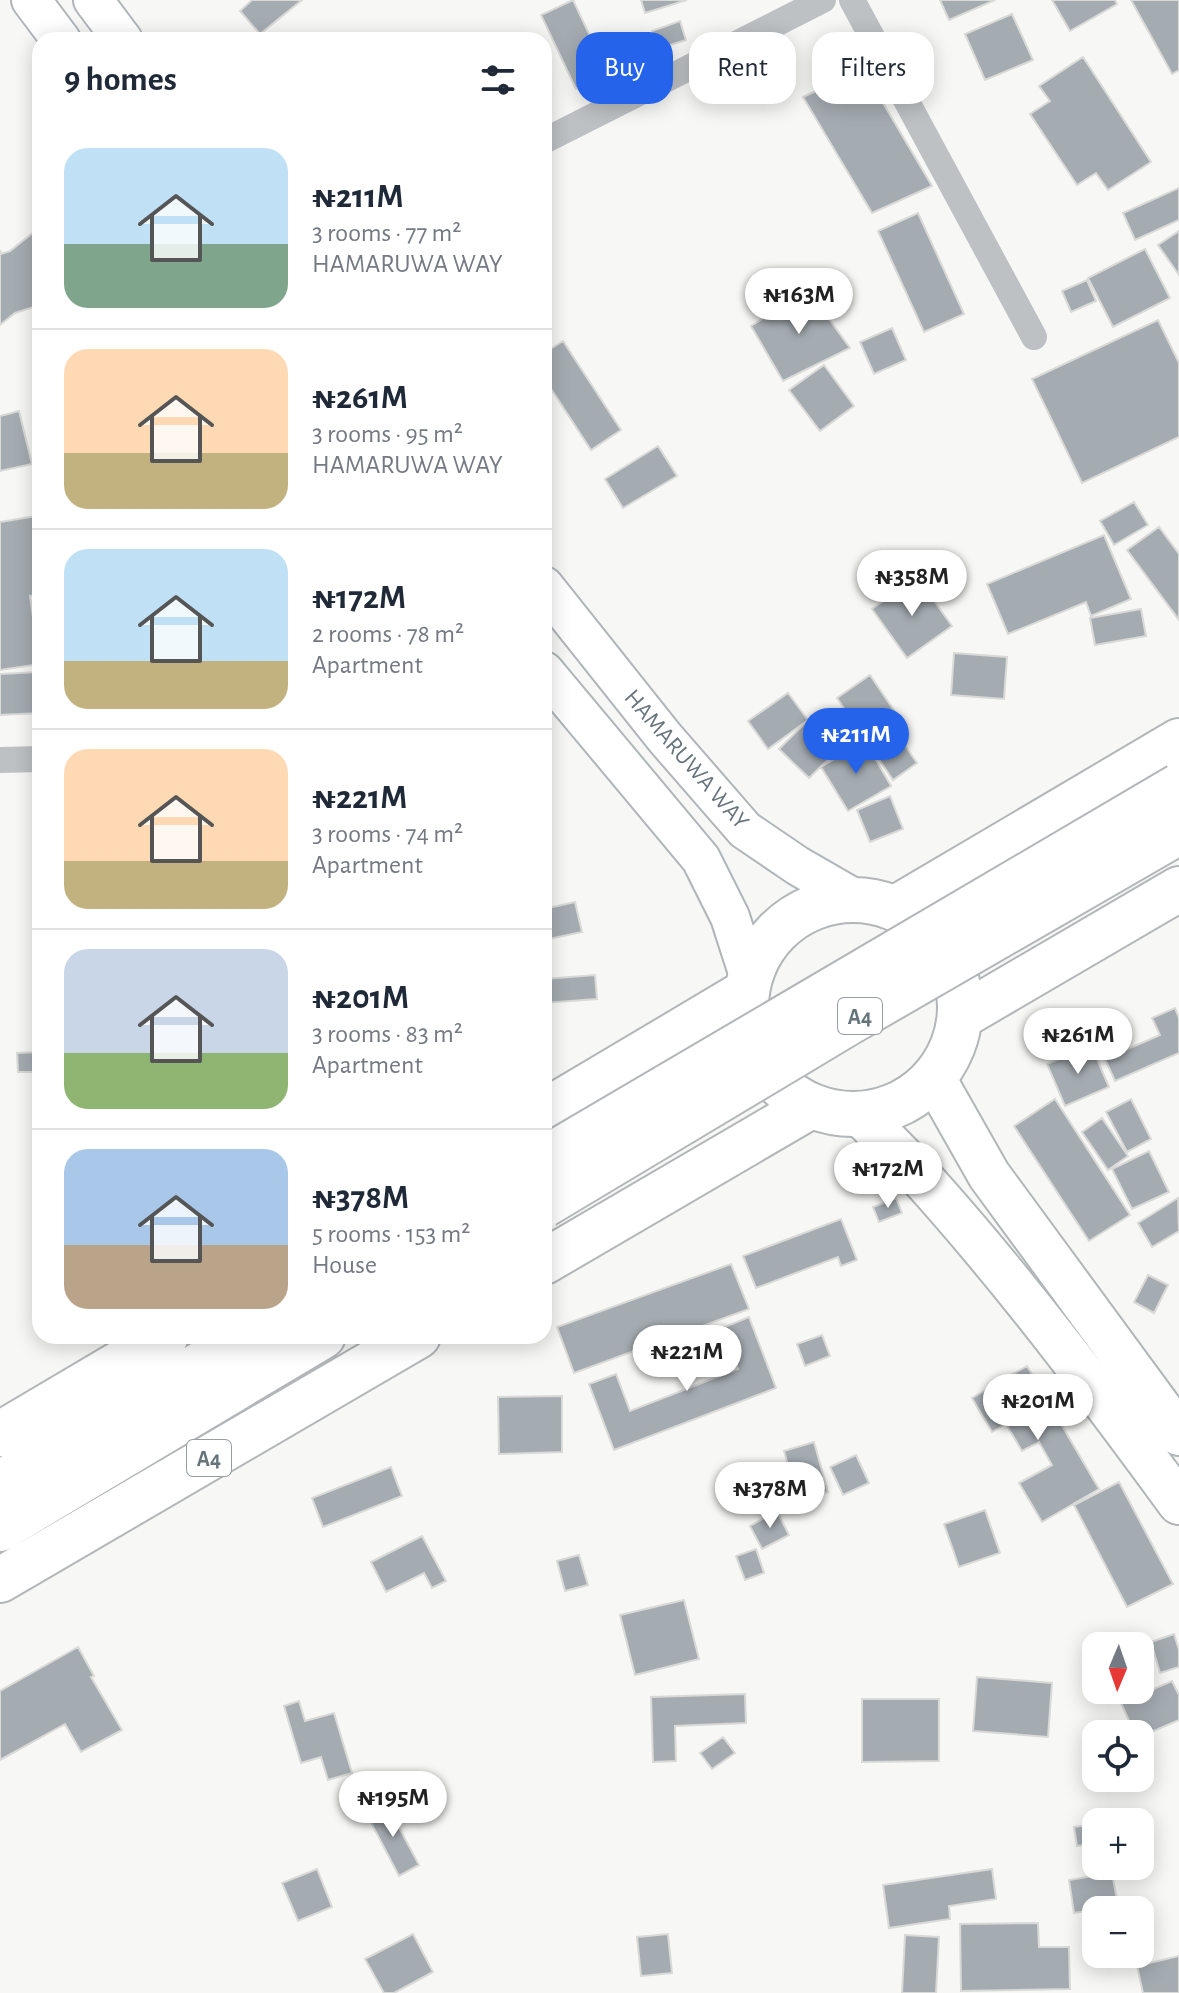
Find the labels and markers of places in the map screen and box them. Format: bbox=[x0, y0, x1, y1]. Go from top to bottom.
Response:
pin: ₦163M bbox=[743, 268, 855, 336]
pin: ₦358M bbox=[856, 550, 968, 618]
pin: ₦211M bbox=[800, 708, 912, 776]
pin: ₦261M bbox=[1022, 1008, 1134, 1076]
pin: ₦172M bbox=[832, 1142, 944, 1210]
pin: ₦221M bbox=[631, 1325, 743, 1393]
pin: ₦201M bbox=[982, 1374, 1094, 1442]
pin: ₦378M bbox=[714, 1462, 826, 1530]
pin: ₦195M bbox=[337, 1771, 449, 1839]

